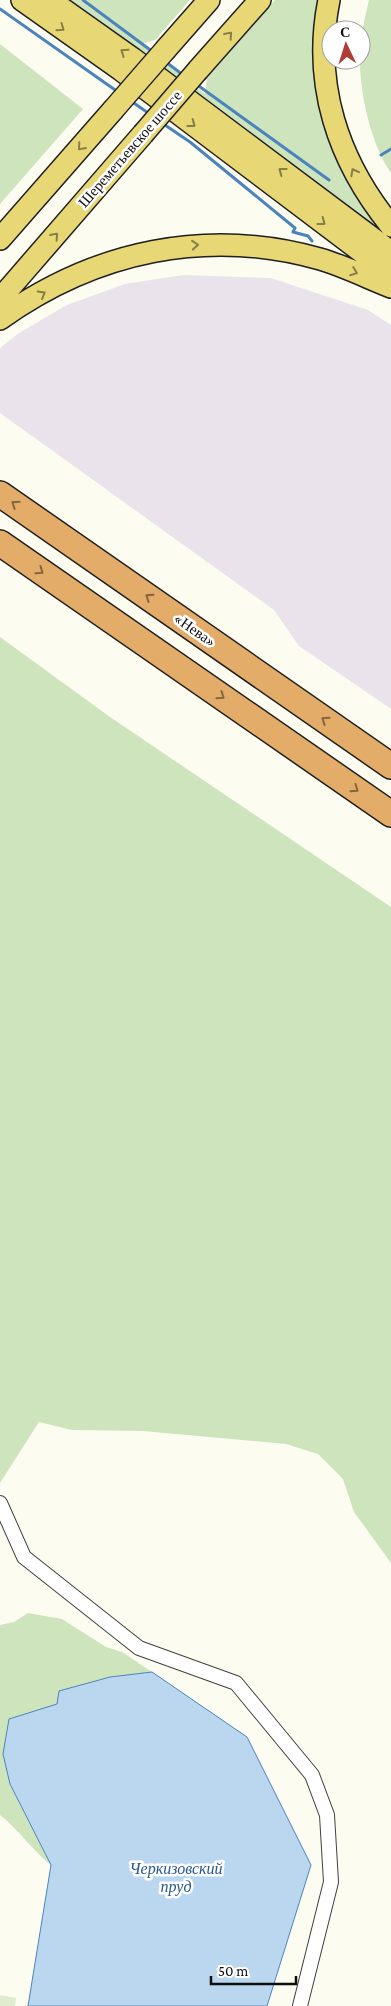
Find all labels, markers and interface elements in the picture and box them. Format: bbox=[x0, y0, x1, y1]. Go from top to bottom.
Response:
north arrow bbox=[321, 20, 371, 70]
one-way arrow bbox=[55, 22, 65, 31]
text: С bbox=[339, 24, 351, 40]
one-way arrow bbox=[223, 32, 232, 41]
one-way arrow bbox=[120, 49, 130, 58]
street label: Шереметьевское шоссе bbox=[75, 87, 185, 210]
one-way arrow bbox=[186, 118, 196, 127]
one-way arrow bbox=[77, 141, 86, 150]
one-way arrow bbox=[278, 168, 287, 177]
one-way arrow bbox=[350, 168, 360, 177]
one-way arrow bbox=[316, 216, 326, 225]
one-way arrow bbox=[49, 232, 58, 241]
one-way arrow bbox=[191, 240, 199, 251]
one-way arrow bbox=[349, 266, 357, 276]
one-way arrow bbox=[36, 290, 45, 300]
one-way arrow bbox=[12, 501, 21, 510]
one-way arrow bbox=[34, 565, 44, 574]
one-way arrow bbox=[145, 594, 155, 603]
street label: «Нева» bbox=[171, 610, 219, 650]
one-way arrow bbox=[215, 690, 225, 699]
one-way arrow bbox=[321, 717, 331, 726]
one-way arrow bbox=[349, 783, 358, 792]
water label: Черкизовский пруд bbox=[130, 1860, 222, 1896]
scale bar bbox=[211, 1954, 296, 1986]
text: 50 m bbox=[218, 1963, 248, 1979]

